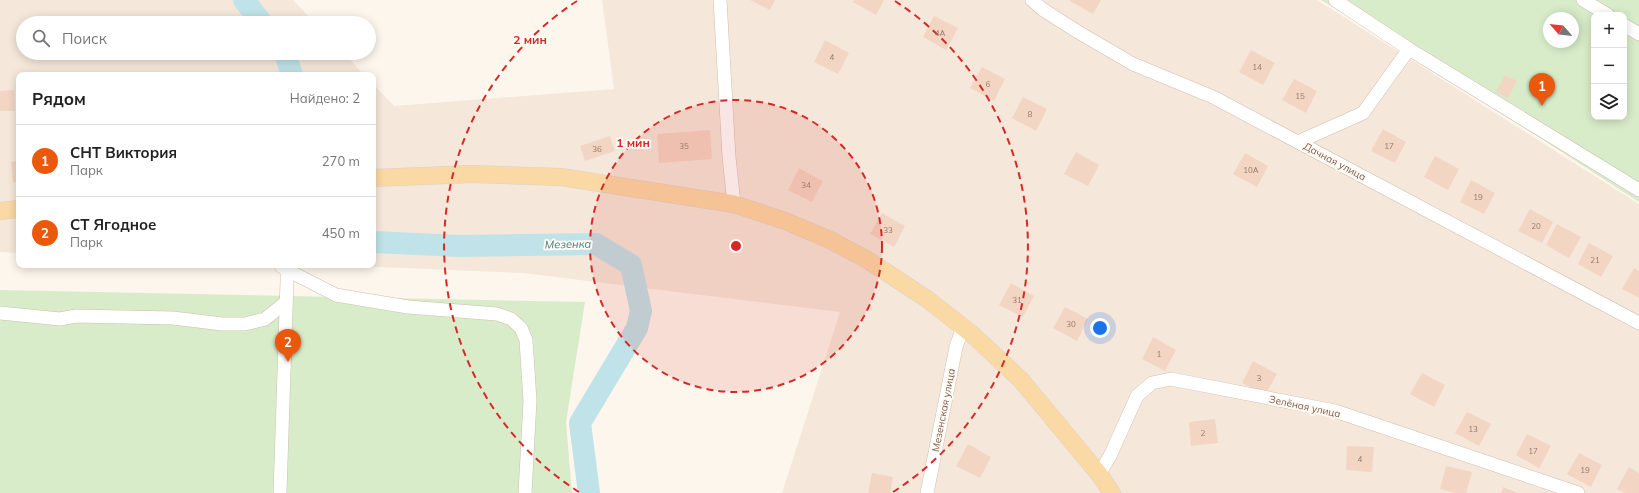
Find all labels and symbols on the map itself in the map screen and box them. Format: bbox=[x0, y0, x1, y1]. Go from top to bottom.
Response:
north arrow bbox=[1543, 12, 1579, 48]
house number: 4А bbox=[935, 28, 945, 38]
text: 2 мин bbox=[513, 32, 547, 47]
house number: 4 bbox=[830, 52, 835, 62]
house number: 14 bbox=[1252, 62, 1262, 72]
pin: 1 bbox=[1529, 73, 1555, 106]
house number: 6 bbox=[986, 79, 991, 89]
house number: 15 bbox=[1295, 91, 1305, 101]
house number: 8 bbox=[1028, 109, 1033, 119]
text: 1 мин bbox=[616, 135, 650, 150]
street label: Дачная улица bbox=[1301, 139, 1368, 183]
house number: 35 bbox=[679, 141, 689, 151]
house number: 17 bbox=[1384, 141, 1394, 151]
house number: 36 bbox=[592, 144, 602, 154]
house number: 10А bbox=[1243, 165, 1259, 175]
house number: 34 bbox=[801, 180, 811, 190]
house number: 19 bbox=[1473, 192, 1483, 202]
house number: 20 bbox=[1531, 221, 1541, 231]
house number: 33 bbox=[883, 225, 893, 235]
water label: Мезенка bbox=[545, 237, 592, 251]
centre of rings bbox=[729, 239, 743, 253]
house number: 21 bbox=[1590, 255, 1600, 265]
house number: 31 bbox=[1012, 295, 1022, 305]
your location bbox=[1090, 318, 1110, 338]
house number: 30 bbox=[1066, 319, 1076, 329]
pin: 2 bbox=[275, 329, 301, 362]
house number: 1 bbox=[1157, 349, 1162, 359]
street label: Мезенская улица bbox=[929, 367, 958, 453]
house number: 3 bbox=[1257, 373, 1262, 383]
street label: Зелёная улица bbox=[1268, 393, 1342, 420]
house number: 13 bbox=[1468, 424, 1478, 434]
house number: 2 bbox=[1201, 428, 1206, 438]
house number: 17 bbox=[1528, 446, 1538, 456]
house number: 4 bbox=[1358, 454, 1363, 464]
house number: 19 bbox=[1580, 465, 1590, 475]

